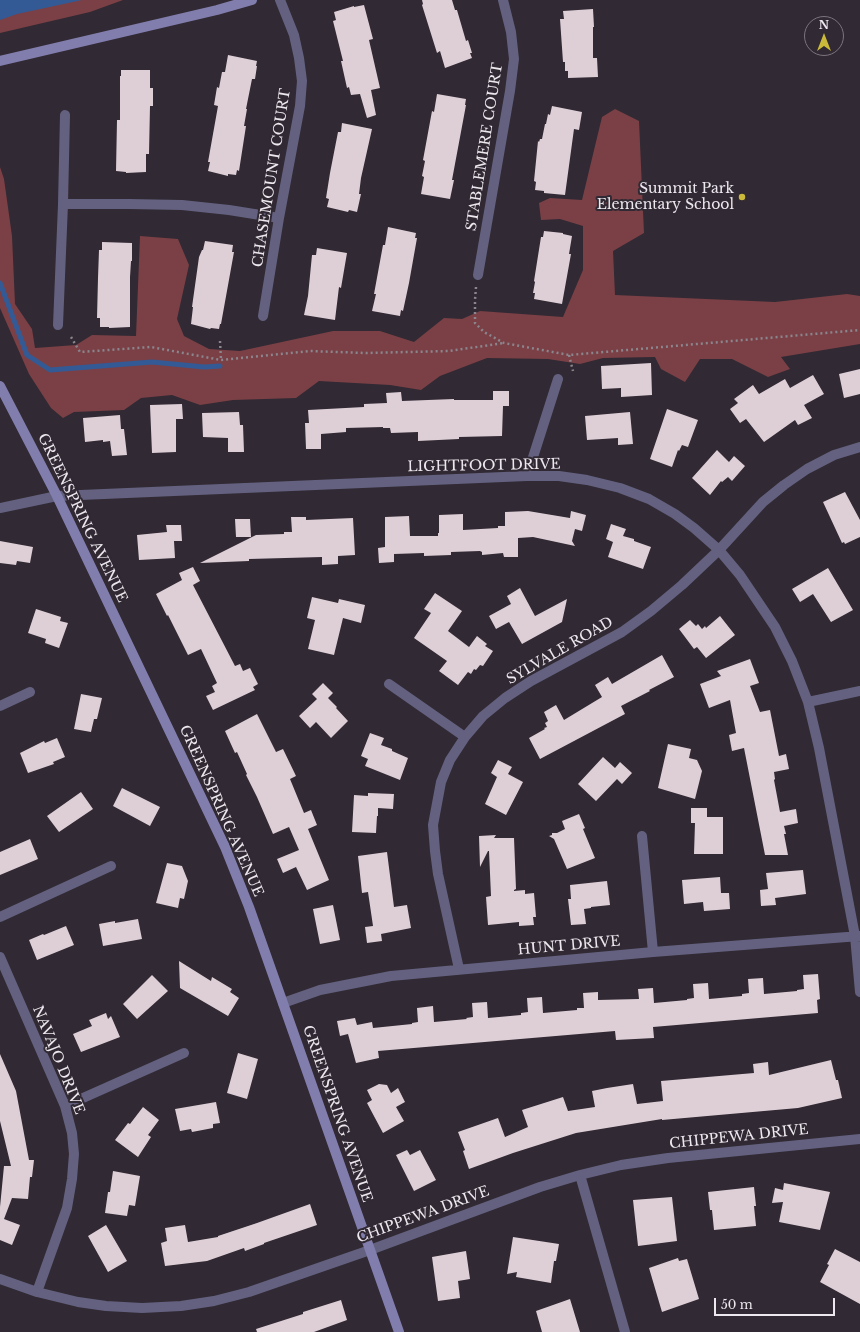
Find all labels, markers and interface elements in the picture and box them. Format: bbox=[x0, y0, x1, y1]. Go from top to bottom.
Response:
north arrow bbox=[804, 16, 844, 56]
text: N bbox=[819, 18, 829, 32]
street label: STABLEMERE COURT bbox=[463, 62, 507, 232]
street label: CHASEMOUNT COURT bbox=[250, 88, 294, 268]
place label: Summit Park Elementary School bbox=[597, 181, 734, 214]
marker: Summit Park Elementary School bbox=[737, 192, 747, 202]
street label: GREENSPRING AVENUE bbox=[34, 431, 130, 605]
street label: LIGHTFOOT DRIVE bbox=[407, 456, 561, 476]
street label: SYLVALE ROAD bbox=[504, 614, 616, 688]
street label: GREENSPRING AVENUE bbox=[176, 723, 266, 899]
street label: HUNT DRIVE bbox=[517, 933, 621, 959]
street label: NAVAJO DRIVE bbox=[29, 1003, 87, 1117]
street label: GREENSPRING AVENUE bbox=[299, 1023, 375, 1205]
street label: CHIPPEWA DRIVE bbox=[669, 1121, 809, 1153]
street label: CHIPPEWA DRIVE bbox=[354, 1183, 492, 1247]
scale bar bbox=[716, 1290, 837, 1316]
text: 50 m bbox=[721, 1297, 753, 1312]

